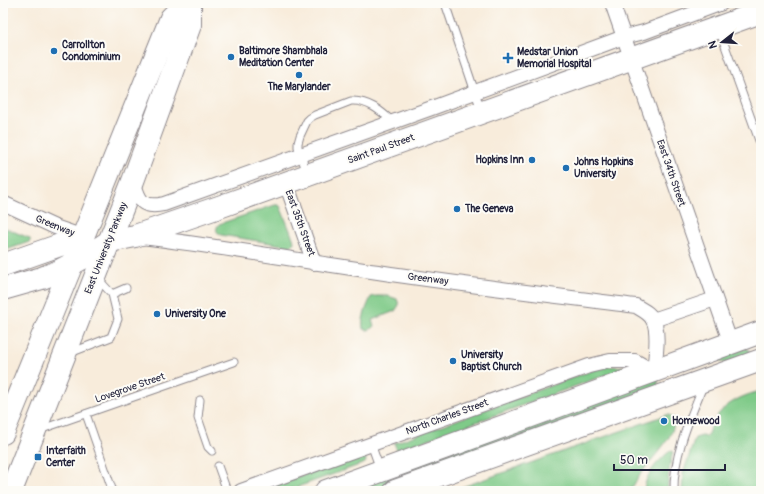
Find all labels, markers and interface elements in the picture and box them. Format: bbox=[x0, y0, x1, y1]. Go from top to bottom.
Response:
north arrow bbox=[702, 22, 742, 62]
place label: Carrollton Condominium bbox=[62, 39, 121, 63]
text: N bbox=[705, 39, 720, 50]
place label: Baltimore Shambhala Meditation Center bbox=[239, 45, 328, 69]
marker: Carrollton Condominium bbox=[49, 46, 59, 56]
place label: Medstar Union Memorial Hospital bbox=[517, 46, 592, 70]
marker: Baltimore Shambhala Meditation Center bbox=[226, 52, 236, 62]
marker: Medstar Union Memorial Hospital bbox=[502, 52, 514, 64]
marker: The Marylander bbox=[294, 70, 304, 80]
place label: The Marylander bbox=[267, 81, 331, 93]
street label: Saint Paul Street bbox=[346, 131, 417, 167]
street label: East 34th Street bbox=[654, 138, 688, 209]
place label: Hopkins Inn bbox=[475, 154, 524, 166]
marker: Hopkins Inn bbox=[527, 155, 537, 165]
place label: Johns Hopkins University bbox=[574, 156, 634, 180]
marker: Johns Hopkins University bbox=[561, 163, 571, 173]
street label: East 35th Street bbox=[282, 188, 318, 259]
street label: East University Parkway bbox=[82, 200, 130, 296]
place label: The Geneva bbox=[464, 203, 514, 215]
marker: The Geneva bbox=[452, 204, 462, 214]
street label: Greenway bbox=[34, 213, 77, 240]
street label: Greenway bbox=[407, 271, 450, 288]
place label: University One bbox=[165, 308, 227, 320]
marker: University One bbox=[152, 309, 162, 319]
place label: University Baptist Church bbox=[461, 349, 522, 373]
marker: University Baptist Church bbox=[448, 356, 458, 366]
street label: Lovegrove Street bbox=[94, 370, 167, 406]
street label: North Charles Street bbox=[404, 396, 491, 437]
place label: Homewood bbox=[672, 415, 720, 427]
marker: Homewood bbox=[659, 416, 669, 426]
place label: Interfaith Center bbox=[46, 445, 86, 469]
scale bar bbox=[614, 446, 725, 472]
marker: Interfaith Center bbox=[33, 452, 43, 462]
text: 50 m bbox=[620, 453, 648, 468]

